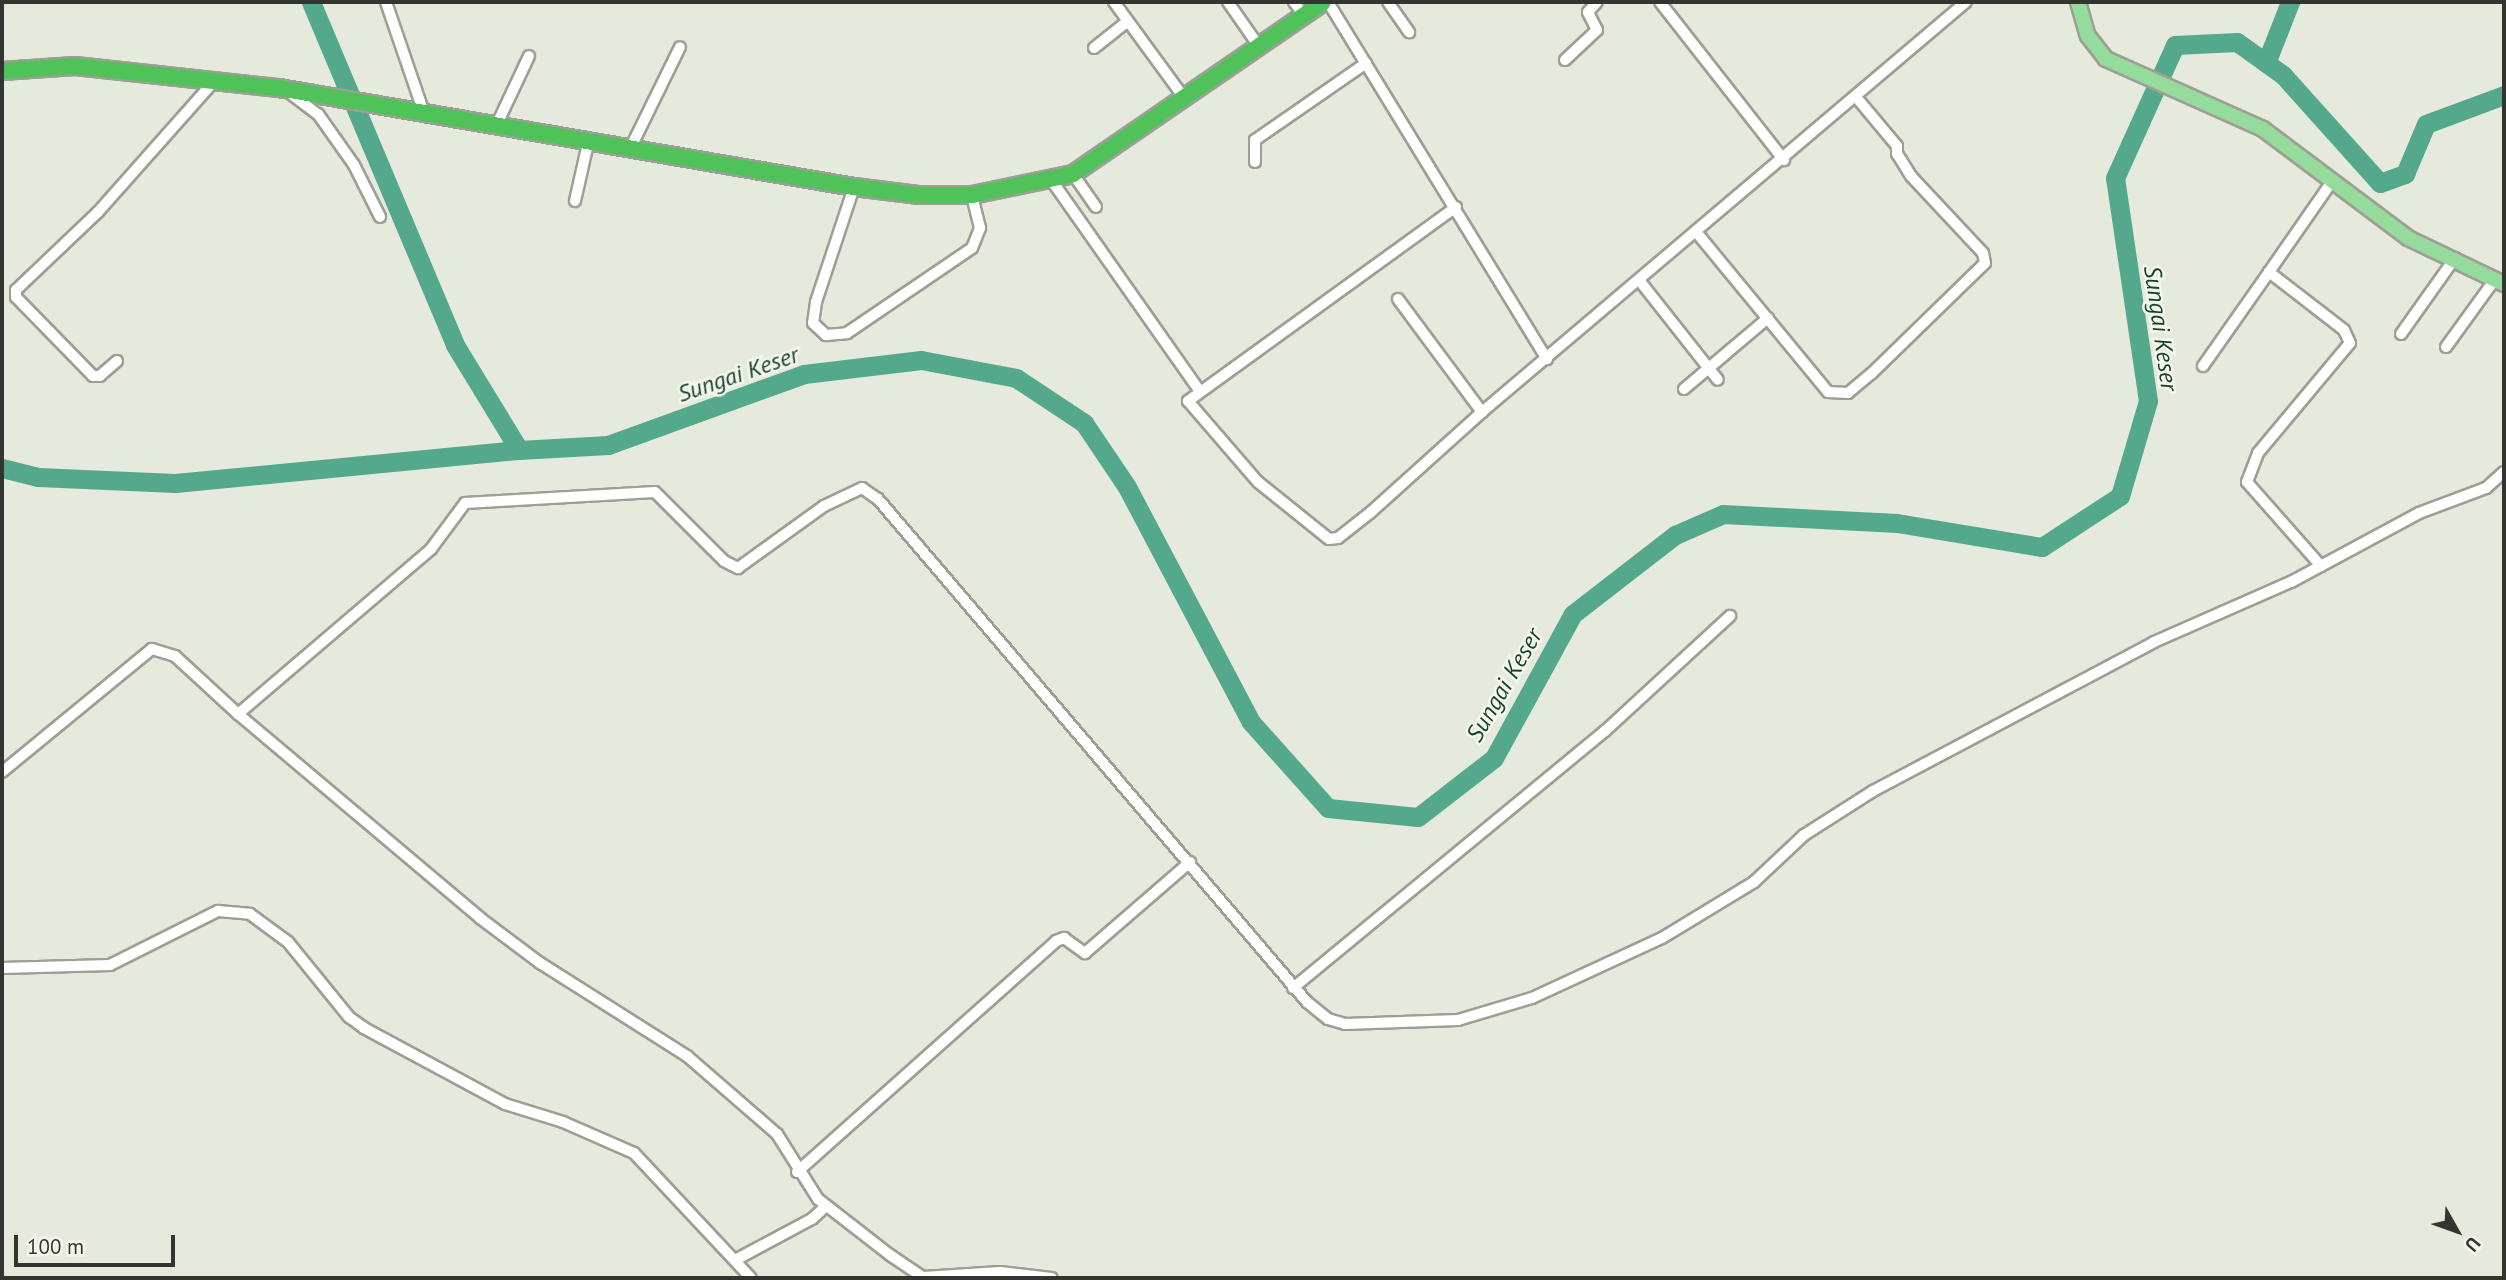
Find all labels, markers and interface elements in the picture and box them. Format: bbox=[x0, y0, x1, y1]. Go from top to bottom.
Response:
water label: Sungai Keser bbox=[2138, 264, 2184, 392]
water label: Sungai Keser bbox=[674, 340, 802, 408]
water label: Sungai Keser bbox=[1460, 623, 1548, 747]
north arrow bbox=[2422, 1196, 2492, 1266]
scale bar bbox=[18, 1220, 178, 1264]
text: U bbox=[2460, 1232, 2486, 1257]
text: 100 m bbox=[27, 1233, 84, 1260]

